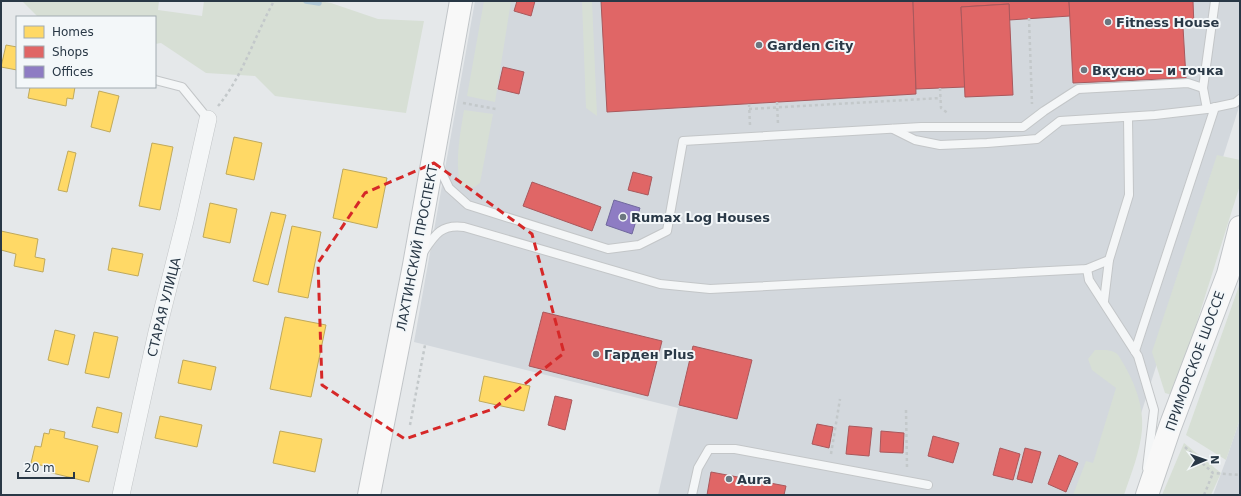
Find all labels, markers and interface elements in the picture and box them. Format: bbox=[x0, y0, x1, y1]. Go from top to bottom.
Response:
place label: Fitness House bbox=[1116, 15, 1219, 30]
legend bbox=[16, 16, 156, 88]
marker: Fitness House bbox=[1103, 17, 1113, 27]
text: Homes bbox=[52, 25, 94, 39]
place label: Garden City bbox=[767, 38, 854, 53]
marker: Garden City bbox=[754, 40, 764, 50]
text: Shops bbox=[52, 45, 88, 59]
place label: Вкусно — и точка bbox=[1092, 63, 1224, 78]
text: Offices bbox=[52, 65, 93, 79]
marker: Вкусно — и точка bbox=[1079, 65, 1089, 75]
street label: ЛАХТИНСКИЙ ПРОСПЕКТ bbox=[394, 164, 440, 332]
place label: Rumax Log Houses bbox=[631, 210, 770, 225]
marker: Rumax Log Houses bbox=[618, 212, 628, 222]
street label: СТАРАЯ УЛИЦА bbox=[144, 255, 184, 358]
street label: ПРИМОРСКОЕ ШОССЕ bbox=[1163, 289, 1227, 433]
place label: Гарден Plus bbox=[604, 347, 694, 362]
marker: Гарден Plus bbox=[591, 349, 601, 359]
north arrow bbox=[1185, 440, 1225, 480]
scale bar bbox=[18, 454, 74, 480]
text: N bbox=[1208, 455, 1221, 465]
text: 20 m bbox=[24, 461, 55, 475]
place label: Aura bbox=[737, 472, 772, 487]
marker: Aura bbox=[724, 474, 734, 484]

